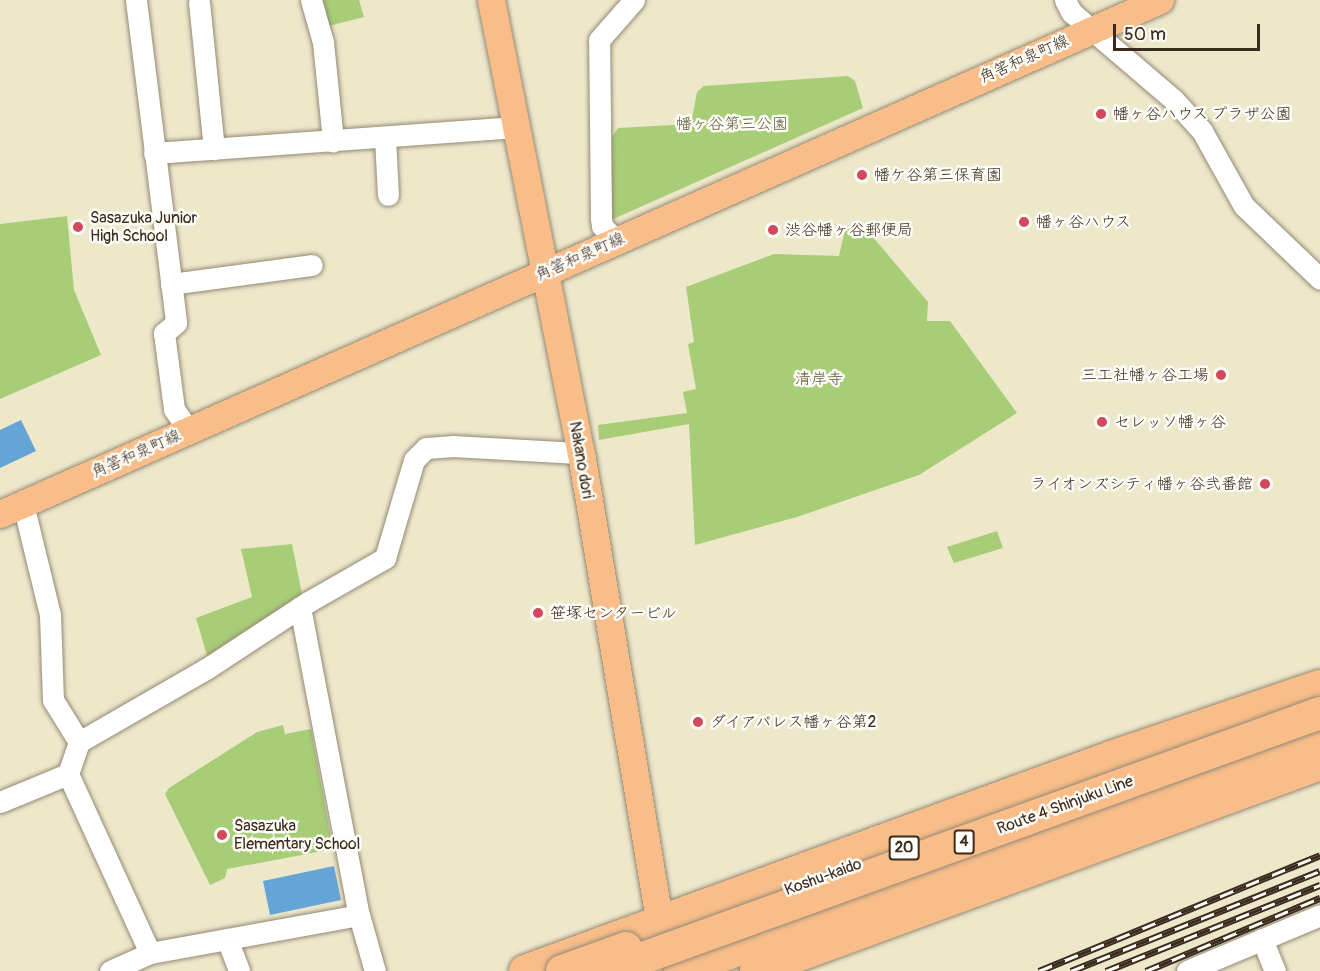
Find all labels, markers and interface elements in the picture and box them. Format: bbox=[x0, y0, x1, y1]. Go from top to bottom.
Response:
scale bar bbox=[1116, 12, 1263, 50]
text: 50 m bbox=[1124, 23, 1166, 46]
street label: 角筈和泉町線 bbox=[976, 31, 1072, 87]
place label: 幡ヶ谷ハウス プラザ公園 bbox=[1113, 104, 1292, 124]
marker: 幡ヶ谷ハウス プラザ公園 bbox=[1094, 107, 1108, 121]
park label: 幡ヶ谷第三公園 bbox=[676, 114, 788, 134]
place label: 幡ケ谷第三保育園 bbox=[874, 165, 1002, 185]
marker: 幡ケ谷第三保育園 bbox=[855, 168, 869, 182]
place label: Sasazuka Junior High School bbox=[90, 208, 197, 246]
place label: 幡ヶ谷ハウス bbox=[1036, 212, 1132, 232]
marker: 幡ヶ谷ハウス bbox=[1017, 215, 1031, 229]
marker: Sasazuka Junior High School bbox=[71, 220, 85, 234]
place label: 渋谷幡ヶ谷郵便局 bbox=[785, 220, 913, 240]
marker: 渋谷幡ヶ谷郵便局 bbox=[766, 223, 780, 237]
street label: 角筈和泉町線 bbox=[532, 229, 628, 285]
place label: 三工社幡ヶ谷工場 bbox=[1081, 365, 1209, 385]
marker: 三工社幡ヶ谷工場 bbox=[1214, 368, 1228, 382]
park label: 清岸寺 bbox=[795, 369, 843, 389]
place label: セレッソ幡ヶ谷 bbox=[1114, 412, 1226, 432]
marker: セレッソ幡ヶ谷 bbox=[1095, 415, 1109, 429]
street label: Nakano dori bbox=[565, 420, 597, 500]
street label: 角筈和泉町線 bbox=[88, 426, 184, 482]
place label: ライオンズシティ幡ヶ谷弐番館 bbox=[1029, 474, 1253, 494]
marker: ライオンズシティ幡ヶ谷弐番館 bbox=[1258, 477, 1272, 491]
place label: 笹塚センタービル bbox=[550, 603, 678, 623]
marker: 笹塚センタービル bbox=[531, 606, 545, 620]
place label: ダイアパレス幡ヶ谷第2 bbox=[710, 712, 879, 732]
marker: ダイアパレス幡ヶ谷第2 bbox=[691, 715, 705, 729]
street label: Route 4 Shinjuku Line bbox=[994, 771, 1136, 839]
place label: Sasazuka Elementary School bbox=[234, 816, 360, 854]
marker: Sasazuka Elementary School bbox=[215, 828, 229, 842]
road number: 4 bbox=[954, 830, 974, 854]
road number: 20 bbox=[888, 836, 920, 860]
street label: Koshu-kaido bbox=[782, 854, 864, 900]

